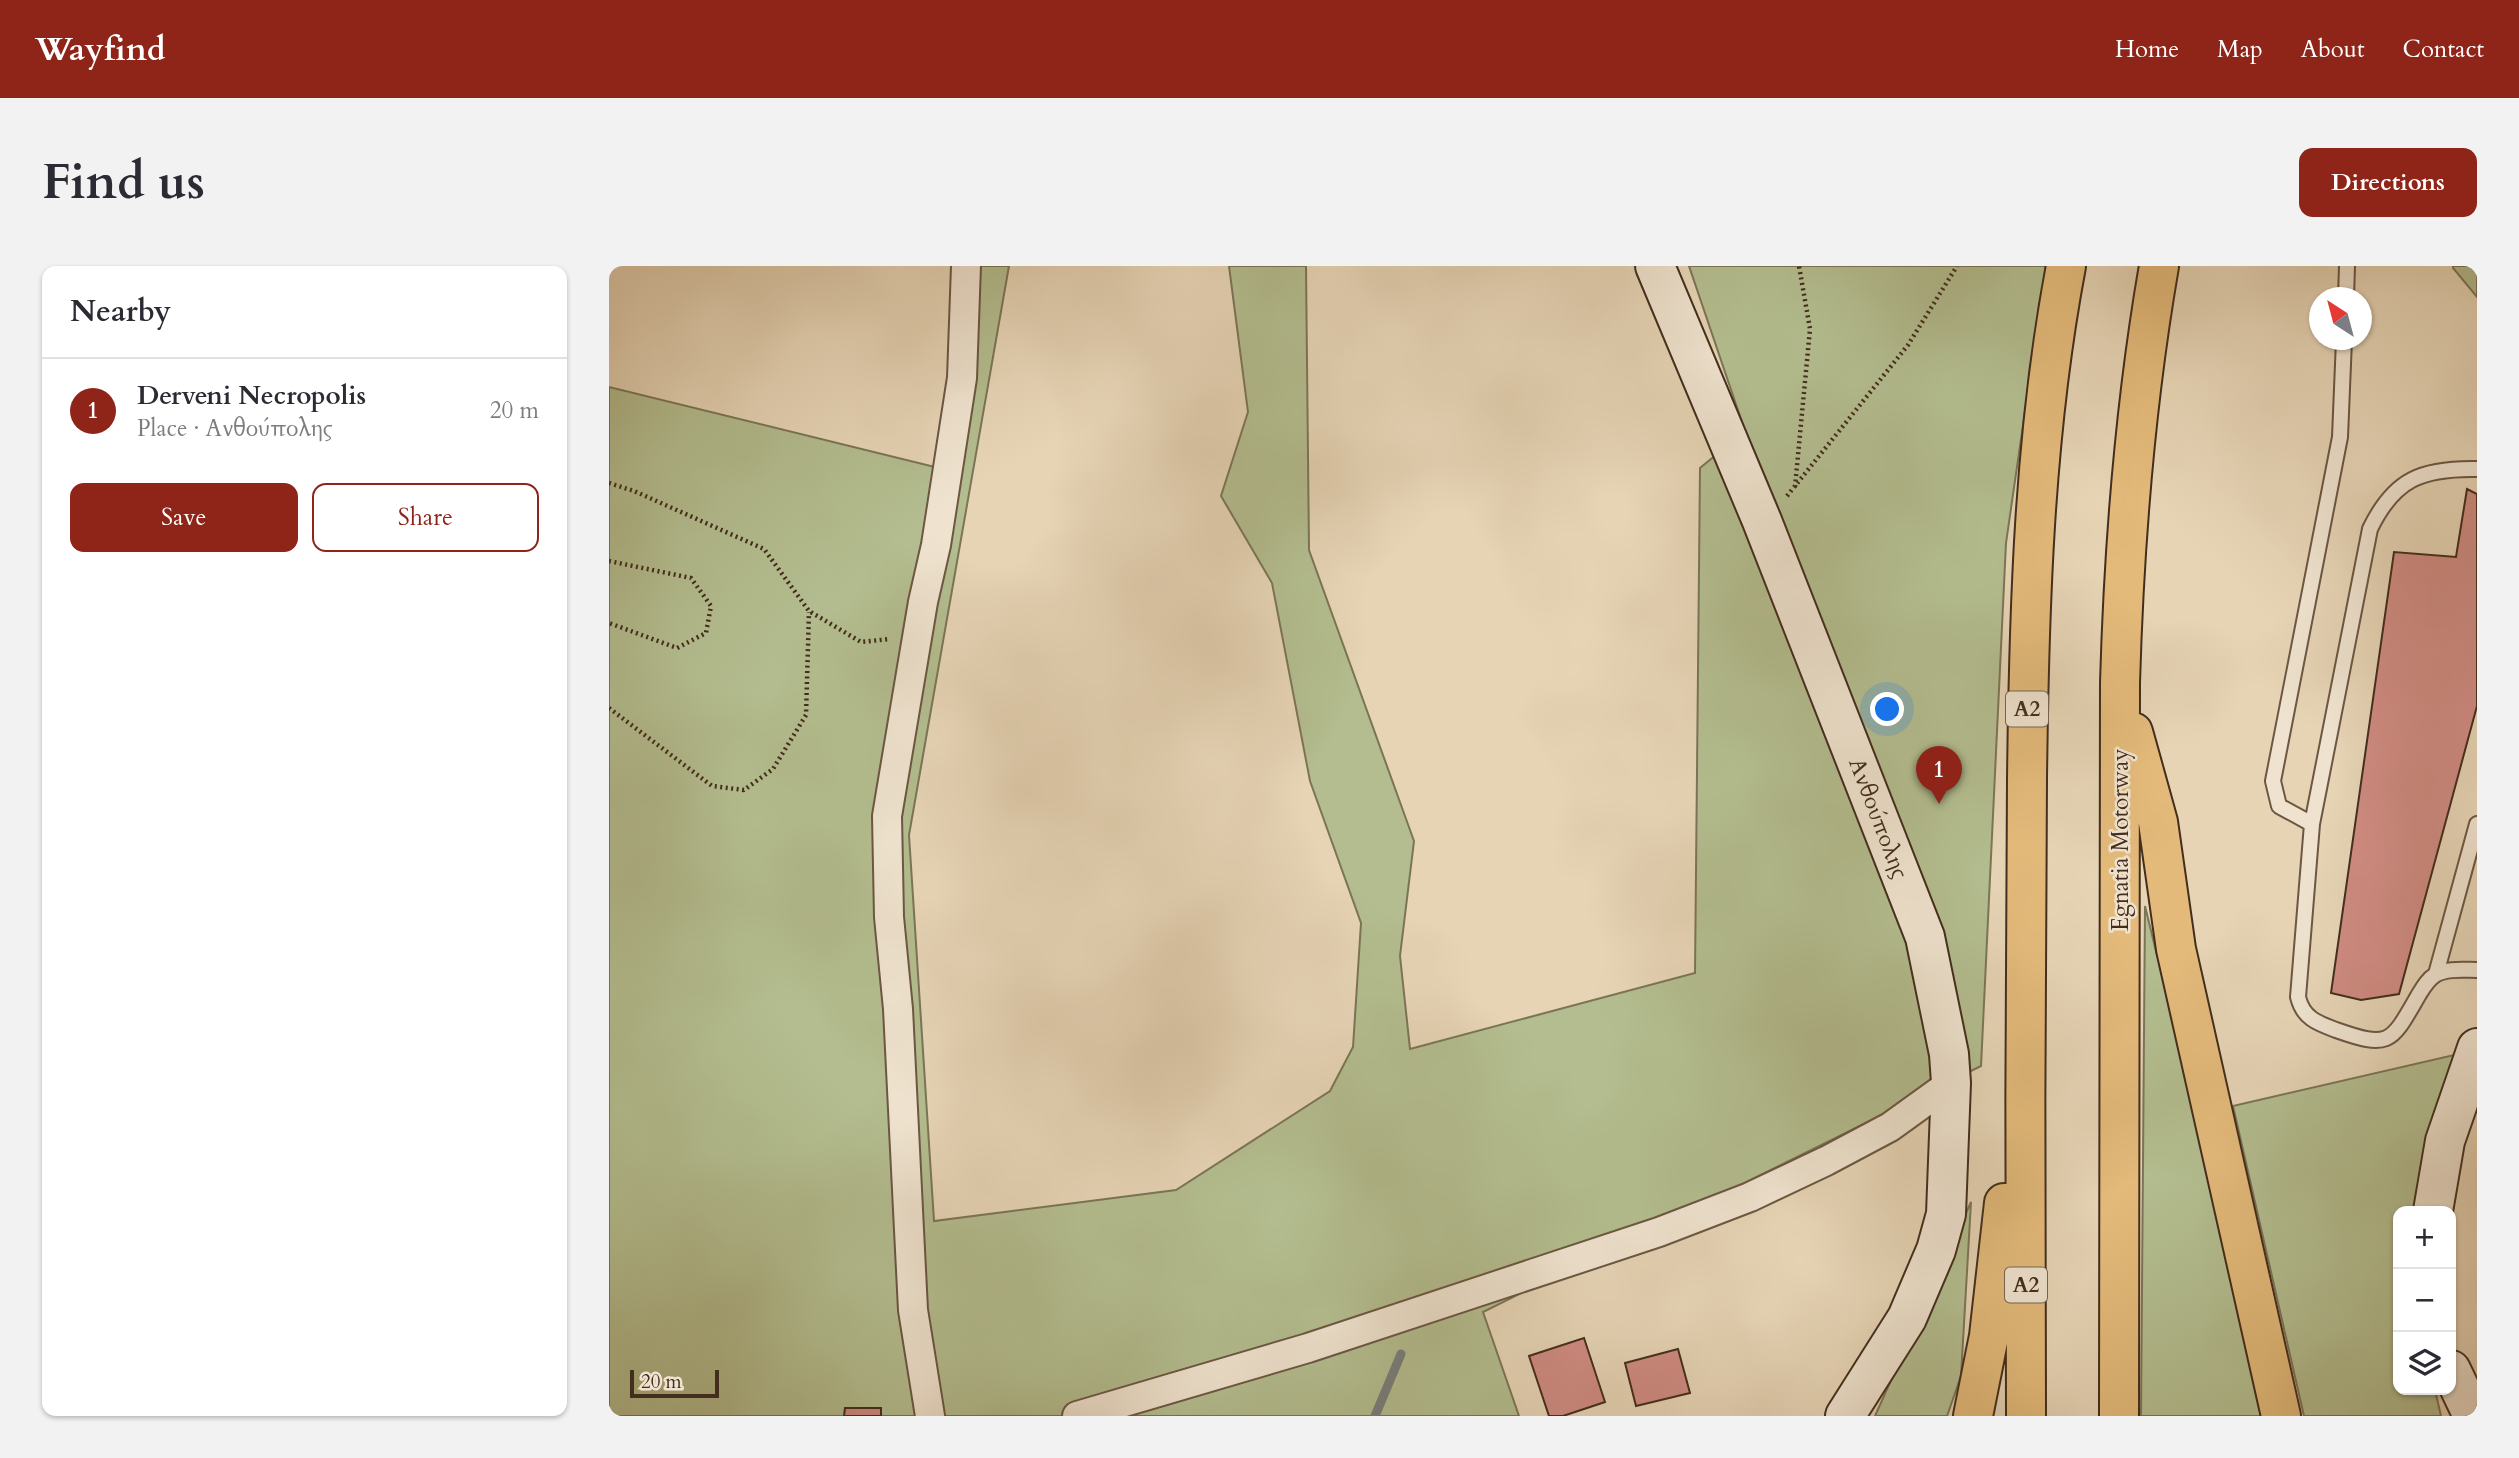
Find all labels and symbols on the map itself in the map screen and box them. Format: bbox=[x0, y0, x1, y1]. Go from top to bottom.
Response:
north arrow bbox=[2309, 287, 2372, 350]
your location bbox=[1870, 692, 1904, 726]
road number: Α2 bbox=[2006, 692, 2048, 726]
pin: 1 bbox=[1916, 746, 1962, 804]
street label: Egnatia Motorway bbox=[2105, 749, 2136, 931]
street label: Ανθούπολης bbox=[1841, 753, 1916, 883]
road number: Α2 bbox=[2005, 1268, 2047, 1302]
scale bar bbox=[630, 1367, 719, 1399]

